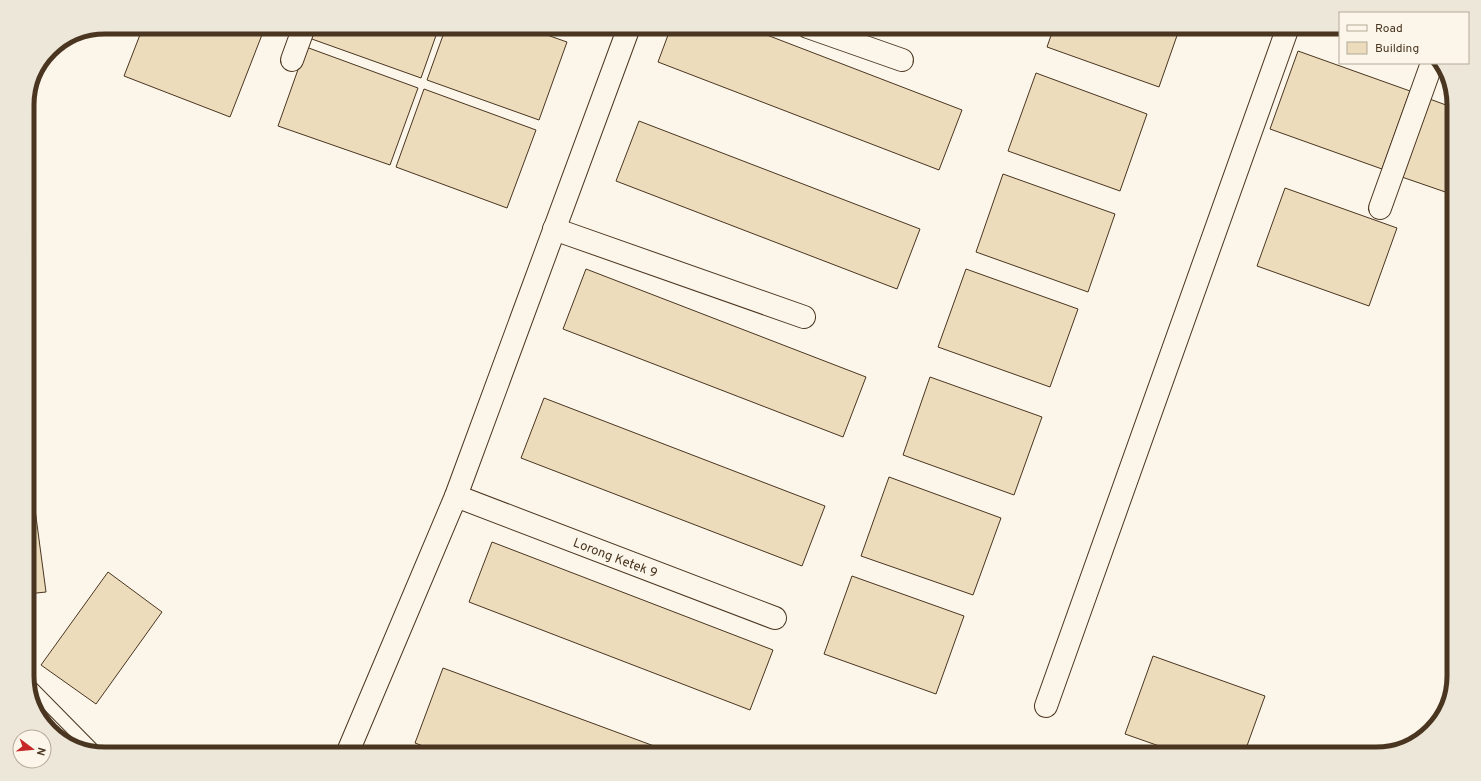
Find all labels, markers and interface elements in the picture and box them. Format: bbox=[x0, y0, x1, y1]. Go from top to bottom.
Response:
legend bbox=[1339, 12, 1469, 64]
text: Road bbox=[1375, 21, 1403, 37]
text: Building bbox=[1375, 41, 1419, 57]
street label: Lorong Ketek 9 bbox=[571, 536, 659, 582]
north arrow bbox=[12, 729, 52, 769]
text: N bbox=[33, 746, 48, 757]

